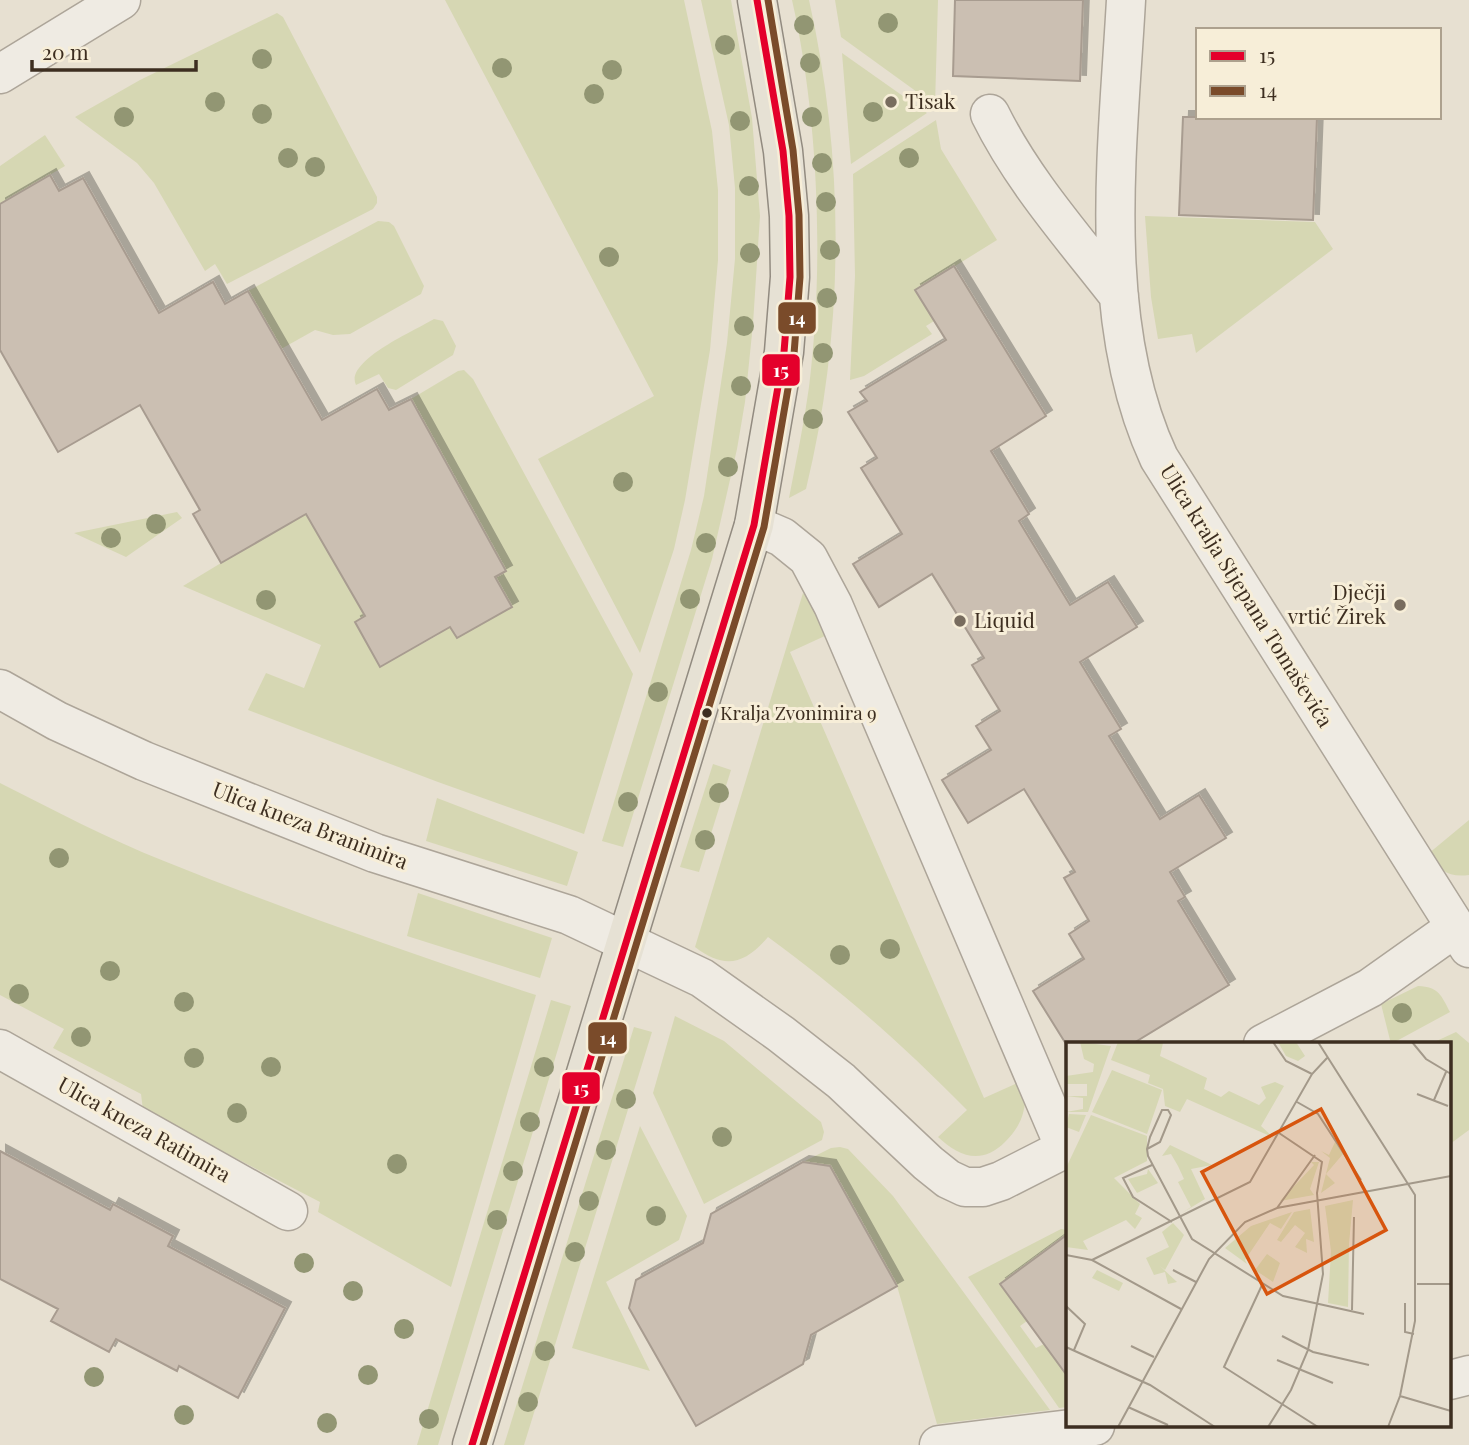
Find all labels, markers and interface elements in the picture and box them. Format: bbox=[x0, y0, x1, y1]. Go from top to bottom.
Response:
scale bar bbox=[32, 28, 196, 72]
legend bbox=[1196, 28, 1441, 119]
text: 20 m bbox=[42, 37, 89, 65]
text: 15 bbox=[1259, 40, 1275, 68]
text: 14 bbox=[1259, 75, 1277, 103]
place label: Tisak bbox=[905, 86, 956, 114]
marker: Tisak bbox=[883, 94, 899, 110]
line badge: 14 bbox=[777, 301, 817, 335]
text: 14 bbox=[788, 304, 806, 330]
line badge: 15 bbox=[761, 353, 801, 387]
text: 15 bbox=[773, 356, 789, 382]
street label: Ulica kralja Stjepana Tomaševića bbox=[1155, 458, 1341, 732]
place label: Dječji vrtić Žirek bbox=[1287, 577, 1386, 629]
marker: Dječji vrtić Žirek bbox=[1392, 597, 1408, 613]
place label: Liquid bbox=[974, 605, 1035, 633]
marker: Liquid bbox=[952, 613, 968, 629]
place label: Kralja Zvonimira 9 bbox=[720, 699, 877, 725]
marker: Kralja Zvonimira 9 bbox=[700, 706, 714, 720]
street label: Ulica kneza Branimira bbox=[209, 774, 413, 875]
line badge: 14 bbox=[587, 1021, 628, 1055]
text: 14 bbox=[599, 1024, 617, 1050]
inset map bbox=[1066, 1042, 1452, 1428]
street label: Ulica kneza Ratimira bbox=[54, 1069, 237, 1188]
line badge: 15 bbox=[561, 1071, 601, 1105]
text: 15 bbox=[573, 1074, 589, 1100]

